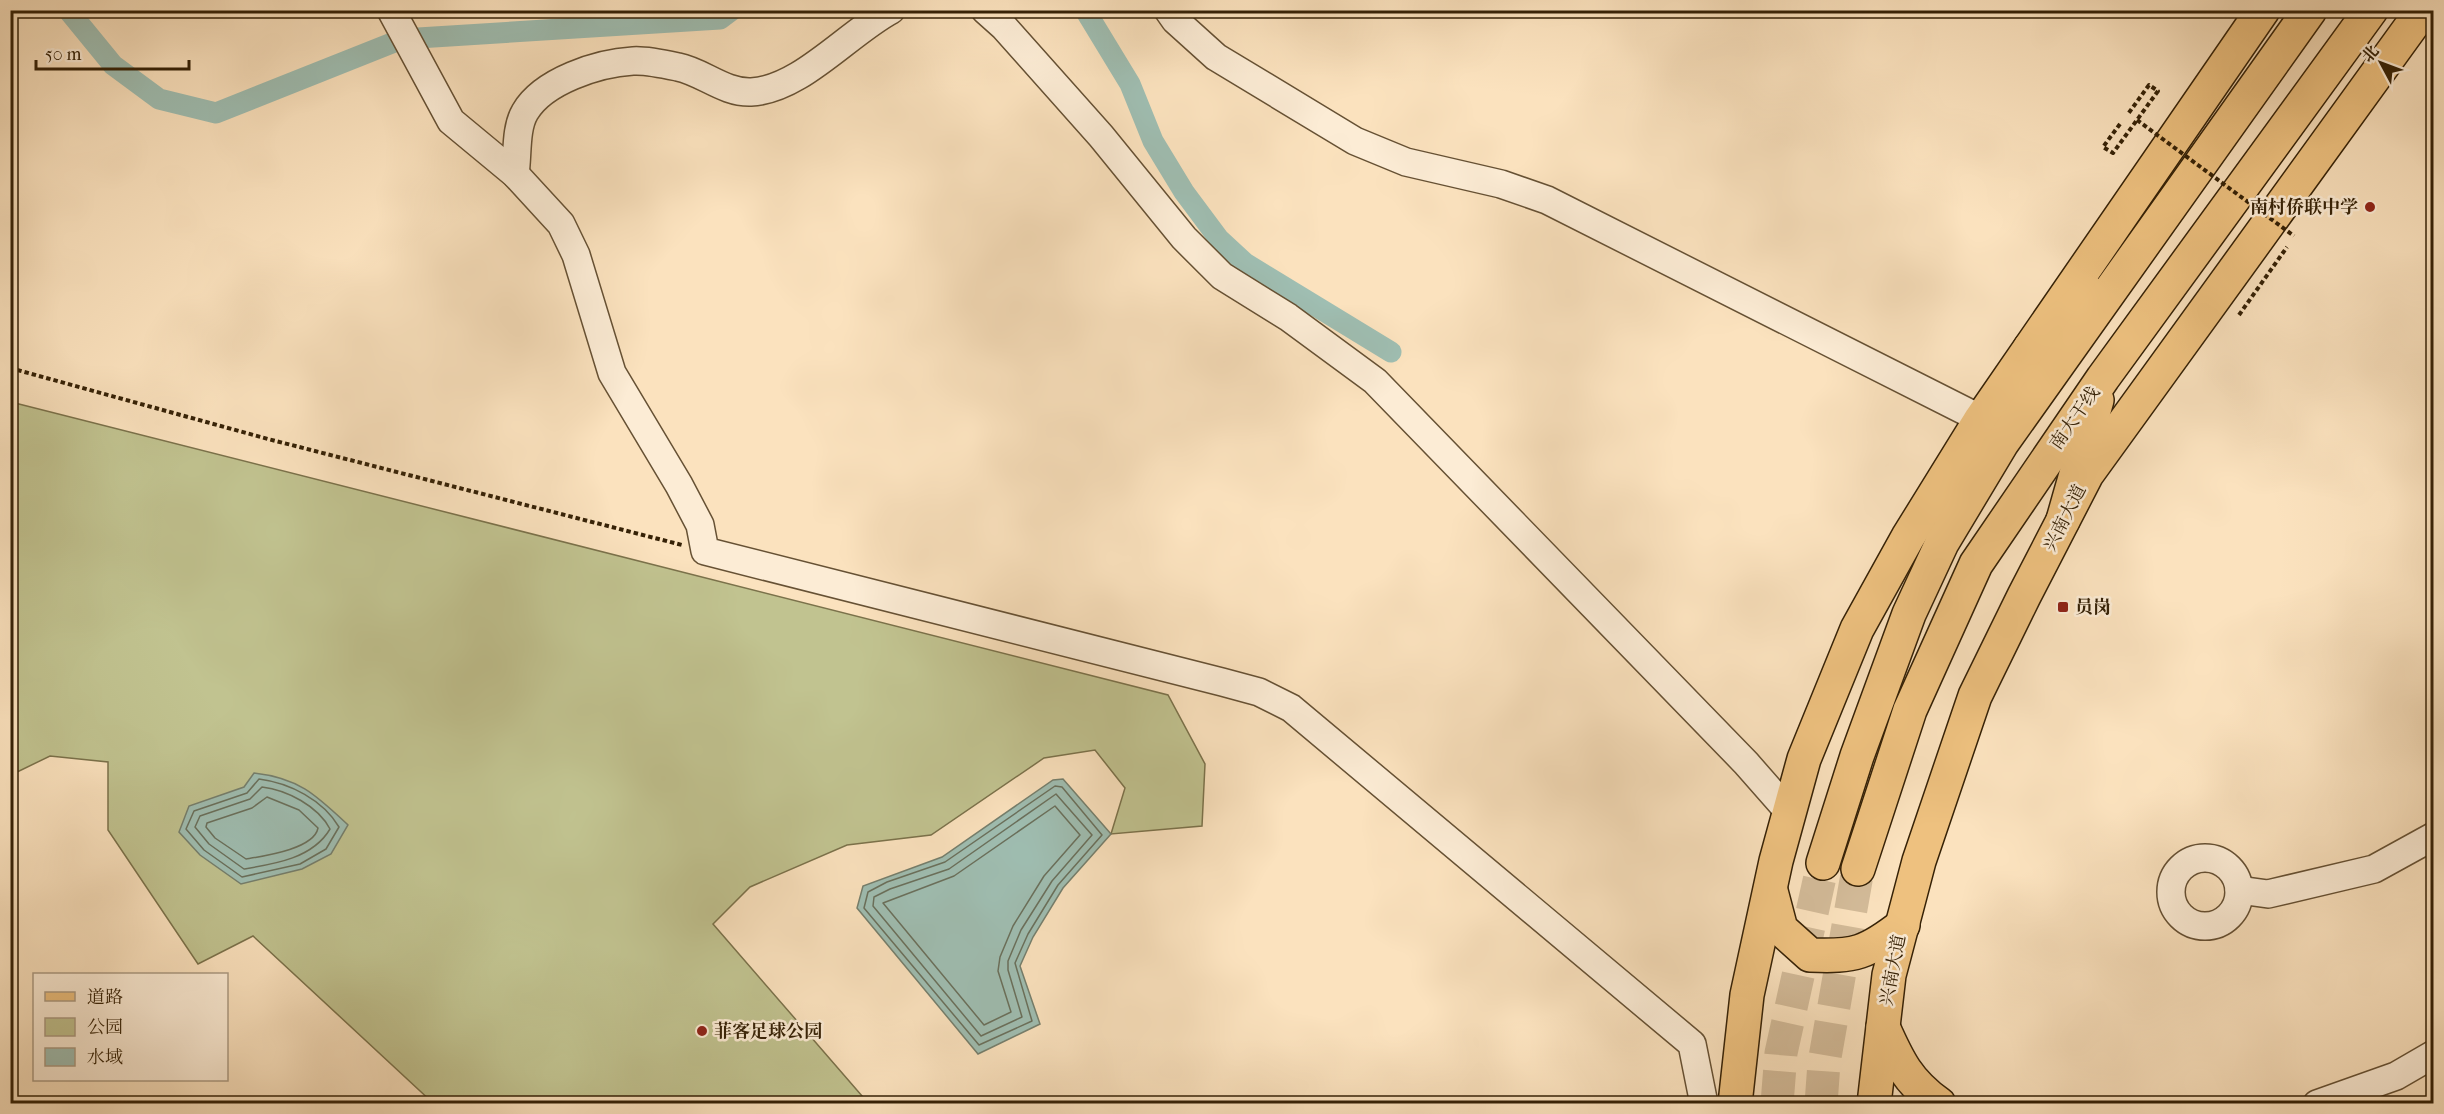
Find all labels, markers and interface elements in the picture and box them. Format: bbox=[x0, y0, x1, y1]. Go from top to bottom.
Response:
scale bar bbox=[36, 33, 189, 71]
north arrow bbox=[2351, 33, 2411, 93]
text: 北 bbox=[2358, 41, 2382, 66]
text: 50 m bbox=[45, 44, 82, 65]
place label: 南村侨联中学 bbox=[2250, 197, 2358, 218]
marker: 南村侨联中学 bbox=[2363, 200, 2377, 214]
street label: 南大干线 bbox=[2046, 382, 2104, 454]
street label: 兴南大道 bbox=[2039, 481, 2091, 555]
place label: 员岗 bbox=[2075, 597, 2111, 618]
marker: 员岗 bbox=[2056, 600, 2070, 614]
street label: 兴南大道 bbox=[1876, 933, 1910, 1007]
legend bbox=[33, 973, 228, 1081]
text: 道路 bbox=[87, 987, 123, 1008]
text: 公园 bbox=[87, 1017, 123, 1038]
place label: 菲客足球公园 bbox=[714, 1021, 822, 1042]
marker: 菲客足球公园 bbox=[695, 1024, 709, 1038]
text: 水域 bbox=[87, 1047, 123, 1068]

